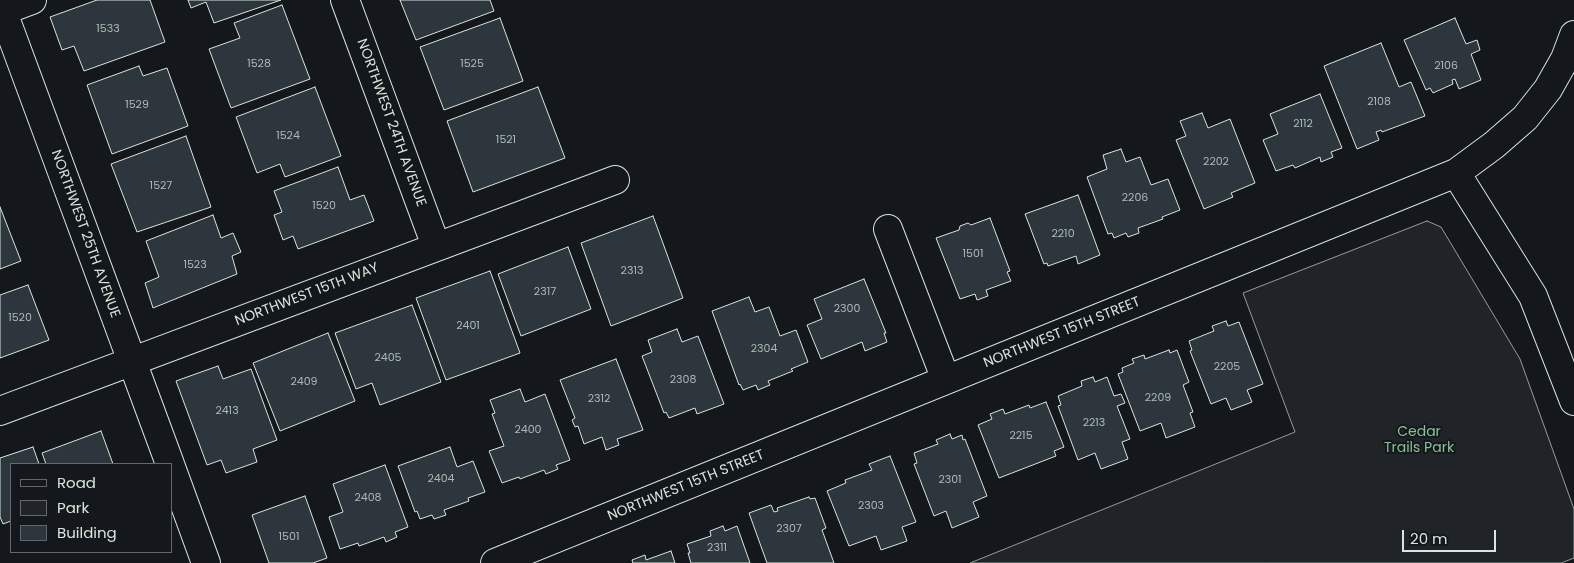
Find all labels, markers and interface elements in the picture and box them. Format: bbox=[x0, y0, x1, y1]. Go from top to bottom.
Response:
house number: 1533 bbox=[96, 22, 120, 36]
street label: NORTHWEST 24TH AVENUE bbox=[353, 37, 429, 209]
house number: 1528 bbox=[247, 57, 271, 71]
house number: 1525 bbox=[460, 57, 484, 71]
house number: 2106 bbox=[1434, 59, 1458, 73]
house number: 2108 bbox=[1367, 95, 1391, 109]
house number: 1529 bbox=[125, 98, 149, 112]
house number: 2112 bbox=[1293, 117, 1313, 131]
house number: 1524 bbox=[276, 129, 300, 143]
house number: 1521 bbox=[496, 133, 516, 147]
street label: NORTHWEST 25TH AVENUE bbox=[47, 148, 123, 320]
house number: 2202 bbox=[1203, 155, 1229, 169]
house number: 1527 bbox=[150, 179, 172, 193]
house number: 2206 bbox=[1122, 191, 1148, 205]
house number: 1520 bbox=[312, 199, 336, 213]
house number: 2210 bbox=[1051, 227, 1075, 241]
house number: 1501 bbox=[963, 247, 983, 261]
house number: 1523 bbox=[183, 258, 207, 272]
street label: NORTHWEST 15TH WAY bbox=[233, 260, 381, 330]
house number: 2313 bbox=[621, 264, 643, 278]
house number: 2317 bbox=[534, 285, 556, 299]
street label: NORTHWEST 15TH STREET bbox=[981, 294, 1143, 372]
house number: 2300 bbox=[834, 302, 860, 316]
house number: 1520 bbox=[8, 311, 32, 325]
house number: 2401 bbox=[456, 319, 480, 333]
house number: 2304 bbox=[751, 342, 777, 356]
house number: 2405 bbox=[374, 351, 402, 365]
house number: 2205 bbox=[1214, 360, 1240, 374]
house number: 2308 bbox=[670, 373, 696, 387]
house number: 2409 bbox=[290, 375, 318, 389]
house number: 2209 bbox=[1145, 391, 1171, 405]
house number: 2312 bbox=[588, 392, 610, 406]
house number: 2413 bbox=[215, 404, 239, 418]
house number: 2213 bbox=[1083, 416, 1105, 430]
house number: 2400 bbox=[514, 423, 542, 437]
park label: Cedar Trails Park bbox=[1384, 424, 1454, 457]
house number: 2215 bbox=[1009, 429, 1033, 443]
street label: NORTHWEST 15TH STREET bbox=[605, 447, 767, 525]
legend bbox=[10, 463, 172, 553]
text: Road bbox=[57, 472, 96, 493]
house number: 2404 bbox=[427, 472, 455, 486]
house number: 2301 bbox=[938, 473, 962, 487]
house number: 2408 bbox=[354, 491, 382, 505]
text: Park bbox=[57, 497, 89, 518]
house number: 2303 bbox=[858, 499, 884, 513]
scale bar bbox=[1404, 520, 1498, 552]
text: Building bbox=[57, 522, 117, 543]
house number: 2307 bbox=[776, 522, 802, 536]
text: 20 m bbox=[1410, 528, 1448, 549]
house number: 1501 bbox=[279, 530, 299, 544]
house number: 2311 bbox=[707, 541, 727, 555]

